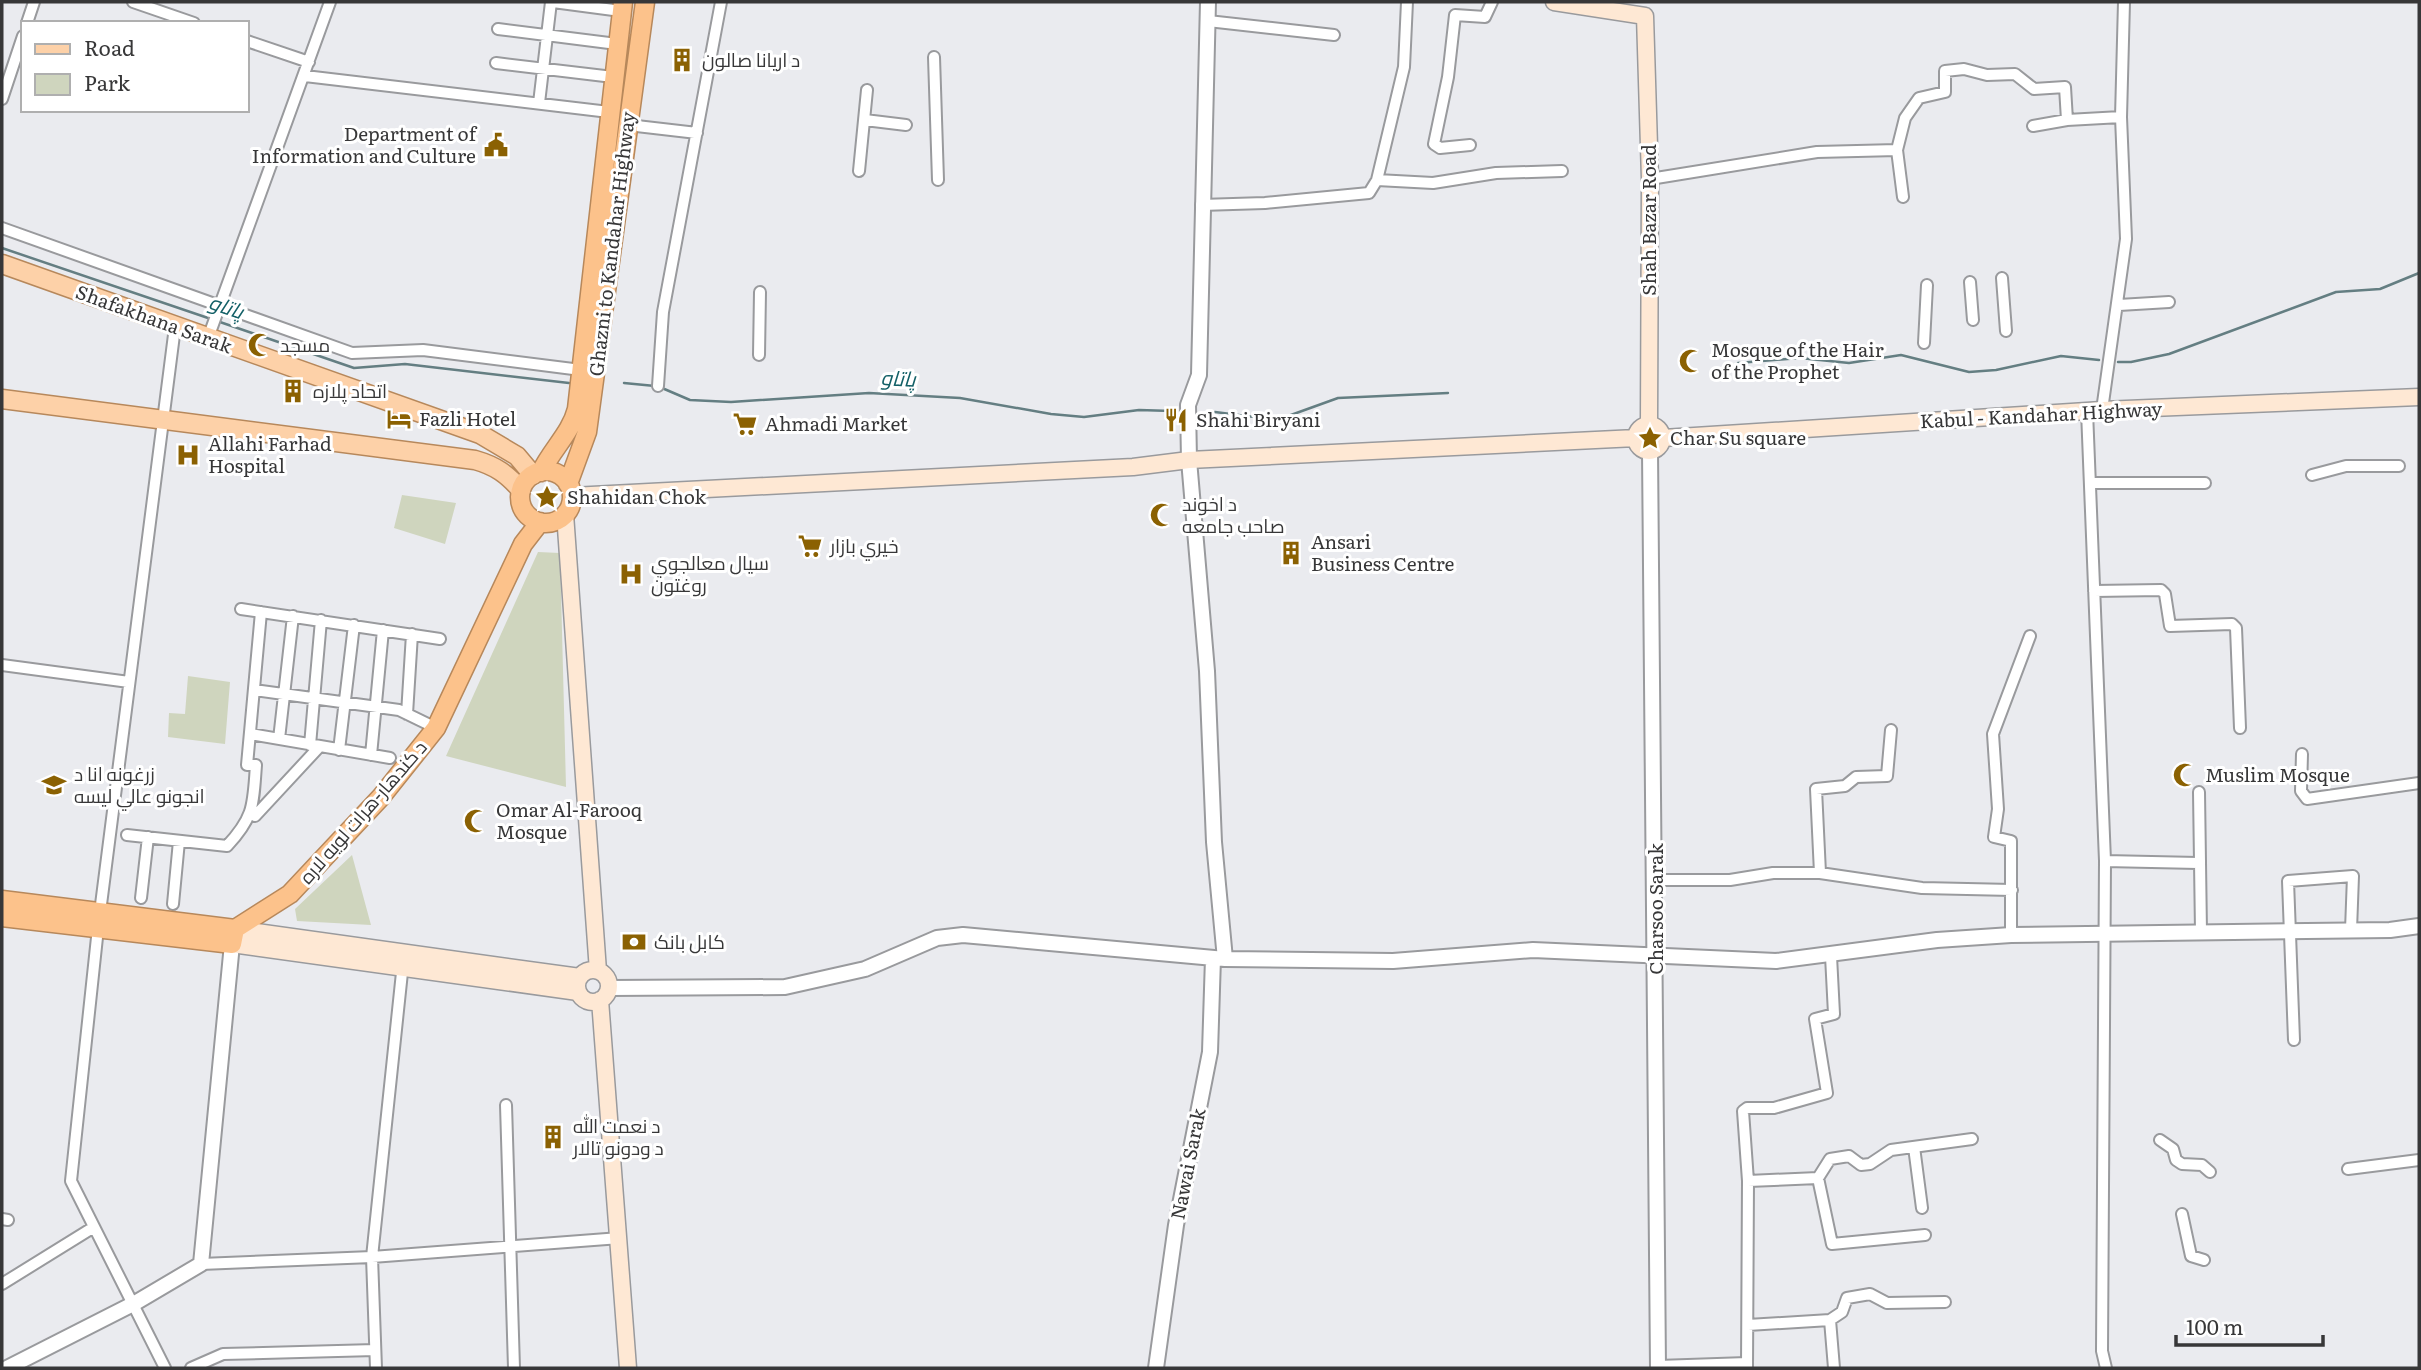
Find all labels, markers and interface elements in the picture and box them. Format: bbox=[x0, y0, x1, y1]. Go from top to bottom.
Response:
legend bbox=[21, 21, 248, 112]
text: Road bbox=[84, 31, 135, 62]
place label: د اریانا صالون bbox=[702, 45, 800, 73]
building icon: د اریانا صالون bbox=[668, 46, 696, 74]
text: Park bbox=[84, 66, 130, 97]
street label: Ghazni to Kandahar Highway bbox=[581, 110, 641, 378]
place label: Department of Information and Culture bbox=[252, 119, 478, 169]
public building icon: Department of Information and Culture bbox=[482, 131, 510, 159]
street label: Shah Bazar Road bbox=[1634, 144, 1662, 296]
street label: Shafakhana Sarak bbox=[72, 277, 237, 359]
water label: پاتاو bbox=[205, 284, 250, 326]
place label: مسجد bbox=[280, 330, 330, 358]
mosque icon: مسجد bbox=[246, 331, 274, 359]
place label: Mosque of the Hair of the Prophet bbox=[1711, 335, 1884, 385]
mosque icon: Mosque of the Hair of the Prophet bbox=[1677, 347, 1705, 375]
water label: پاتاو bbox=[880, 360, 918, 394]
place label: اتحاد پلازه bbox=[313, 376, 387, 404]
building icon: اتحاد پلازه bbox=[279, 377, 307, 405]
street label: Kabul - Kandahar Highway bbox=[1919, 394, 2163, 434]
place label: Fazli Hotel bbox=[419, 404, 516, 432]
hotel icon: Fazli Hotel bbox=[385, 405, 413, 433]
place label: Shahi Biryani bbox=[1196, 405, 1320, 433]
restaurant icon: Shahi Biryani bbox=[1162, 406, 1190, 434]
place label: Ahmadi Market bbox=[765, 409, 908, 437]
supermarket icon: Ahmadi Market bbox=[731, 410, 759, 438]
place label: Char Su square bbox=[1670, 423, 1806, 451]
place icon: Char Su square bbox=[1636, 424, 1664, 452]
place label: Allahi Farhad Hospital bbox=[208, 429, 332, 479]
hospital icon: Allahi Farhad Hospital bbox=[174, 441, 202, 469]
place label: Shahidan Chok bbox=[567, 482, 707, 510]
place icon: Shahidan Chok bbox=[533, 483, 561, 511]
place label: د اخوند صاحب جامعه bbox=[1182, 489, 1284, 539]
mosque icon: د اخوند صاحب جامعه bbox=[1148, 501, 1176, 529]
place label: Ansari Business Centre bbox=[1311, 527, 1455, 577]
place label: خیري بازار bbox=[829, 531, 898, 561]
supermarket icon: خیري بازار bbox=[796, 532, 824, 560]
building icon: Ansari Business Centre bbox=[1277, 539, 1305, 567]
place label: سيال معالجوي روغتون bbox=[651, 548, 769, 598]
hospital icon: سيال معالجوي روغتون bbox=[617, 560, 645, 588]
street label: د کندهار-هرات لويه لاره bbox=[292, 733, 433, 889]
place label: زرغونه انا د انجونو عالي لیسه bbox=[74, 759, 205, 811]
place label: Muslim Mosque bbox=[2205, 760, 2350, 788]
mosque icon: Muslim Mosque bbox=[2171, 761, 2199, 789]
school or university icon: زرغونه انا د انجونو عالي لیسه bbox=[40, 771, 68, 799]
place label: Omar Al-Farooq Mosque bbox=[496, 795, 643, 845]
mosque icon: Omar Al-Farooq Mosque bbox=[462, 807, 490, 835]
street label: Charsoo Sarak bbox=[1641, 843, 1669, 975]
place label: کابل بانک bbox=[654, 927, 725, 955]
bank icon: کابل بانک bbox=[620, 928, 648, 956]
street label: Nawai Sarak bbox=[1162, 1105, 1212, 1222]
place label: د نعمت الله د ودونو تالار bbox=[572, 1111, 664, 1161]
building icon: د نعمت الله د ودونو تالار bbox=[539, 1123, 567, 1151]
scale bar bbox=[2176, 1304, 2323, 1348]
text: 100 m bbox=[2186, 1310, 2243, 1341]

